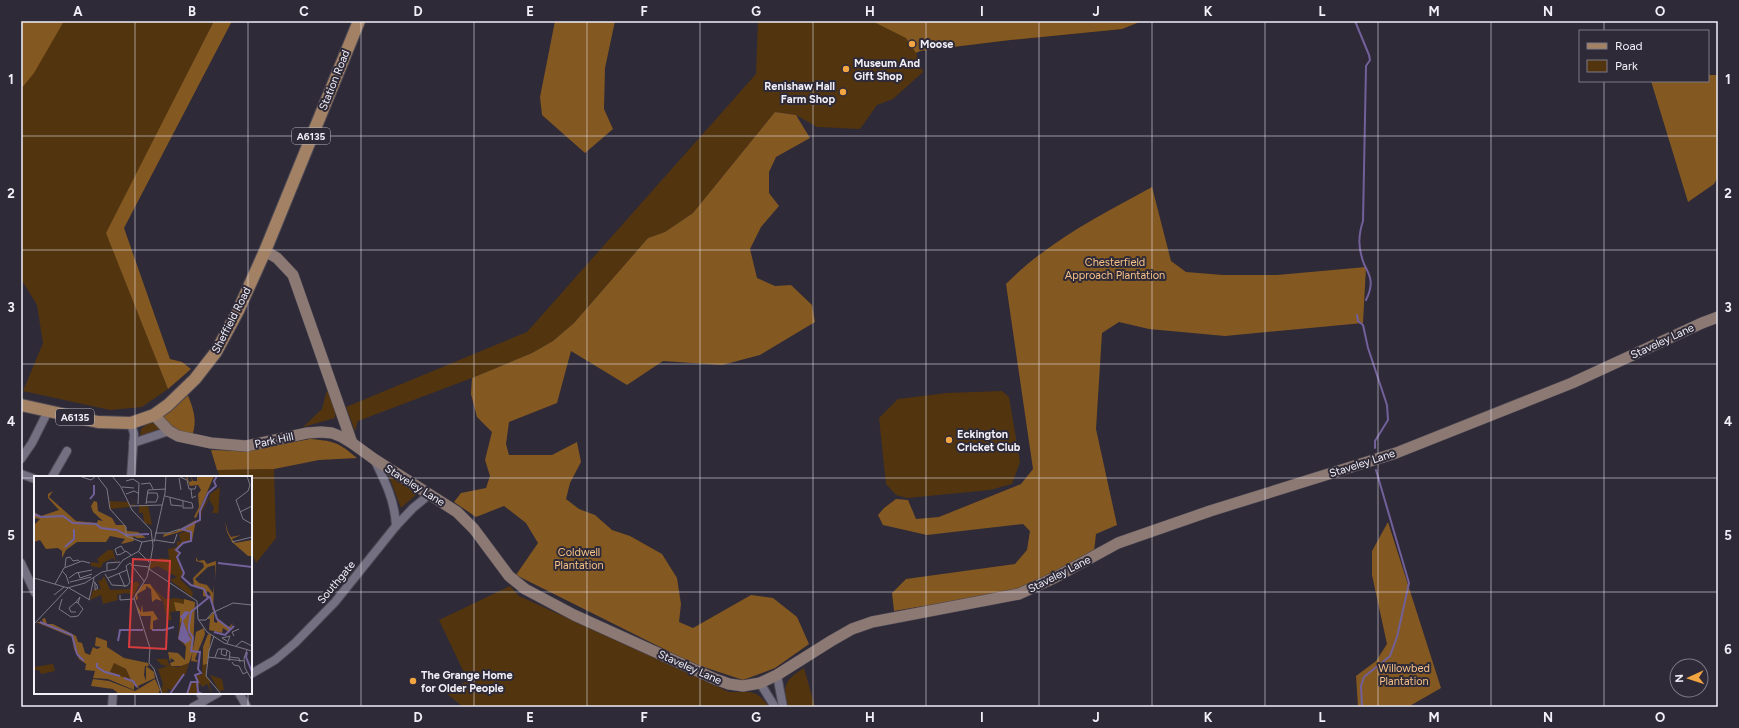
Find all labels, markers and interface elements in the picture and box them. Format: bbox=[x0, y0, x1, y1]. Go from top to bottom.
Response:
text: A bbox=[73, 4, 83, 19]
text: B bbox=[188, 4, 196, 19]
text: C bbox=[299, 4, 309, 19]
text: D bbox=[413, 4, 423, 19]
text: E bbox=[526, 4, 534, 19]
text: F bbox=[640, 4, 648, 19]
text: G bbox=[751, 4, 761, 19]
text: H bbox=[865, 4, 875, 19]
text: I bbox=[980, 4, 984, 19]
text: J bbox=[1092, 4, 1100, 19]
text: K bbox=[1204, 4, 1213, 19]
text: L bbox=[1319, 4, 1326, 19]
text: M bbox=[1428, 4, 1440, 19]
text: N bbox=[1543, 4, 1553, 19]
text: O bbox=[1655, 4, 1665, 19]
legend bbox=[1579, 30, 1709, 82]
place label: Moose bbox=[920, 38, 953, 51]
marker: Moose bbox=[907, 39, 917, 49]
text: Road bbox=[1615, 39, 1643, 53]
street label: Station Road bbox=[316, 48, 352, 112]
place label: Museum And Gift Shop bbox=[854, 57, 920, 83]
text: Park bbox=[1615, 59, 1638, 73]
marker: Museum And Gift Shop bbox=[841, 64, 851, 74]
text: 1 bbox=[8, 72, 14, 87]
text: 1 bbox=[1725, 72, 1731, 87]
place label: Renishaw Hall Farm Shop bbox=[764, 80, 835, 106]
marker: Renishaw Hall Farm Shop bbox=[838, 87, 848, 97]
road number: A6135 bbox=[292, 128, 330, 144]
text: 2 bbox=[7, 186, 15, 201]
text: 2 bbox=[1724, 186, 1732, 201]
park label: Chesterfield Approach Plantation bbox=[1065, 256, 1165, 282]
street label: Sheffield Road bbox=[209, 285, 254, 355]
text: 3 bbox=[7, 300, 15, 315]
text: 3 bbox=[1724, 300, 1732, 315]
street label: Staveley Lane bbox=[1629, 321, 1696, 362]
road number: A6135 bbox=[56, 409, 94, 425]
text: 4 bbox=[7, 414, 15, 429]
text: 4 bbox=[1724, 414, 1732, 429]
place label: Eckington Cricket Club bbox=[957, 428, 1021, 454]
street label: Park Hill bbox=[254, 430, 295, 451]
marker: Eckington Cricket Club bbox=[944, 435, 954, 445]
street label: Staveley Lane bbox=[1328, 447, 1397, 480]
street label: Staveley Lane bbox=[382, 462, 447, 509]
inset map bbox=[34, 476, 252, 694]
text: 5 bbox=[7, 528, 15, 543]
text: 5 bbox=[1724, 528, 1732, 543]
park label: Coldwell Plantation bbox=[554, 546, 604, 572]
street label: Staveley Lane bbox=[1026, 553, 1093, 596]
street label: Southgate bbox=[315, 558, 358, 606]
text: 6 bbox=[7, 642, 15, 657]
text: 6 bbox=[1724, 642, 1732, 657]
street label: Staveley Lane bbox=[656, 648, 724, 687]
north arrow bbox=[1669, 658, 1709, 698]
park label: Willowbed Plantation bbox=[1378, 662, 1430, 688]
place label: The Grange Home for Older People bbox=[421, 669, 513, 695]
text: N bbox=[1673, 674, 1686, 683]
marker: The Grange Home for Older People bbox=[408, 676, 418, 686]
text: A bbox=[73, 710, 83, 725]
text: B bbox=[188, 710, 196, 725]
text: C bbox=[299, 710, 309, 725]
text: D bbox=[413, 710, 423, 725]
text: E bbox=[526, 710, 534, 725]
text: F bbox=[640, 710, 648, 725]
text: G bbox=[751, 710, 761, 725]
text: H bbox=[865, 710, 875, 725]
text: I bbox=[980, 710, 984, 725]
text: J bbox=[1092, 710, 1100, 725]
text: K bbox=[1204, 710, 1213, 725]
text: L bbox=[1319, 710, 1326, 725]
text: M bbox=[1428, 710, 1440, 725]
text: N bbox=[1543, 710, 1553, 725]
text: O bbox=[1655, 710, 1665, 725]

